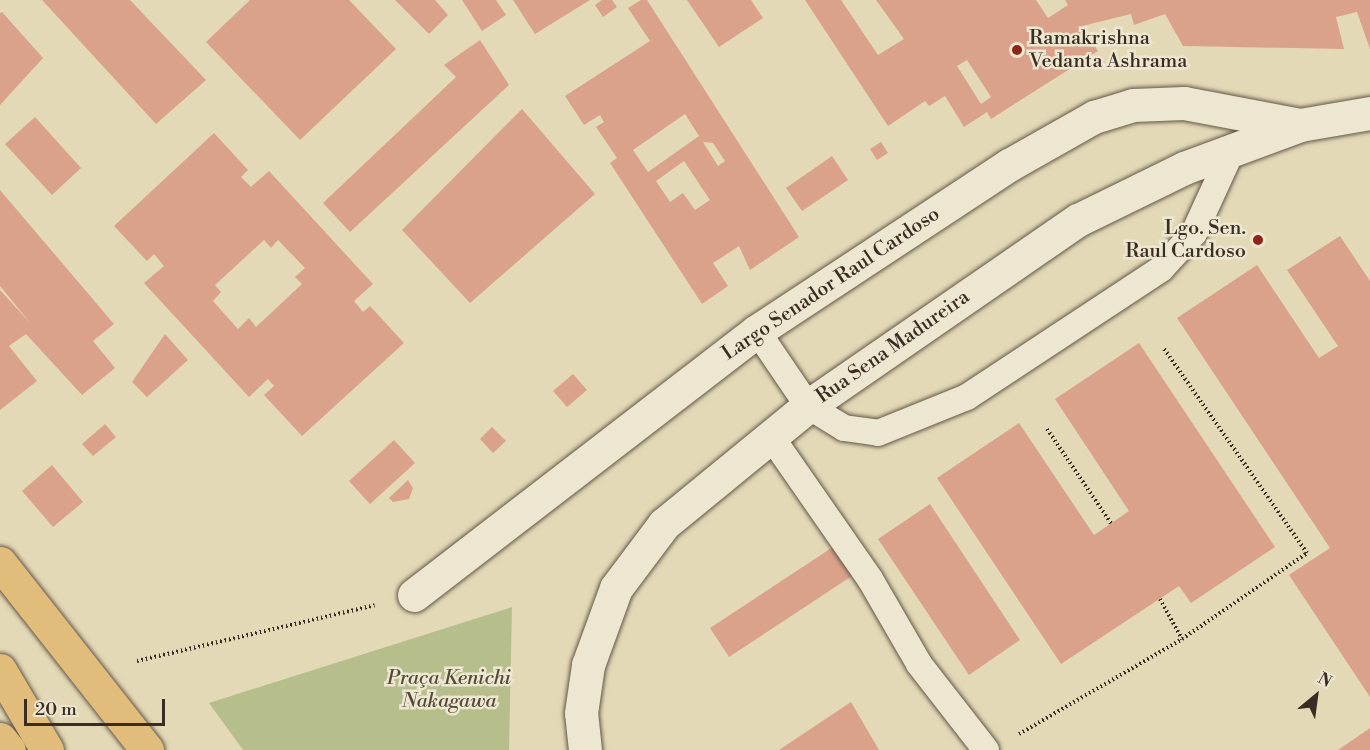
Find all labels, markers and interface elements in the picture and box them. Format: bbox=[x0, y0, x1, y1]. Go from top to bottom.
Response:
place label: Ramakrishna Vedanta Ashrama bbox=[1029, 27, 1187, 74]
marker: Ramakrishna Vedanta Ashrama bbox=[1010, 43, 1024, 57]
street label: Largo Senador Raul Cardoso bbox=[718, 202, 944, 366]
place label: Lgo. Sen. Raul Cardoso bbox=[1125, 216, 1246, 263]
marker: Lgo. Sen. Raul Cardoso bbox=[1251, 233, 1265, 247]
street label: Rua Sena Madureira bbox=[812, 285, 974, 409]
north arrow bbox=[1286, 666, 1346, 726]
park label: Praça Kenichi Nakagawa bbox=[387, 667, 511, 714]
text: N bbox=[1314, 668, 1335, 692]
scale bar bbox=[27, 687, 168, 725]
text: 20 m bbox=[35, 698, 77, 721]

